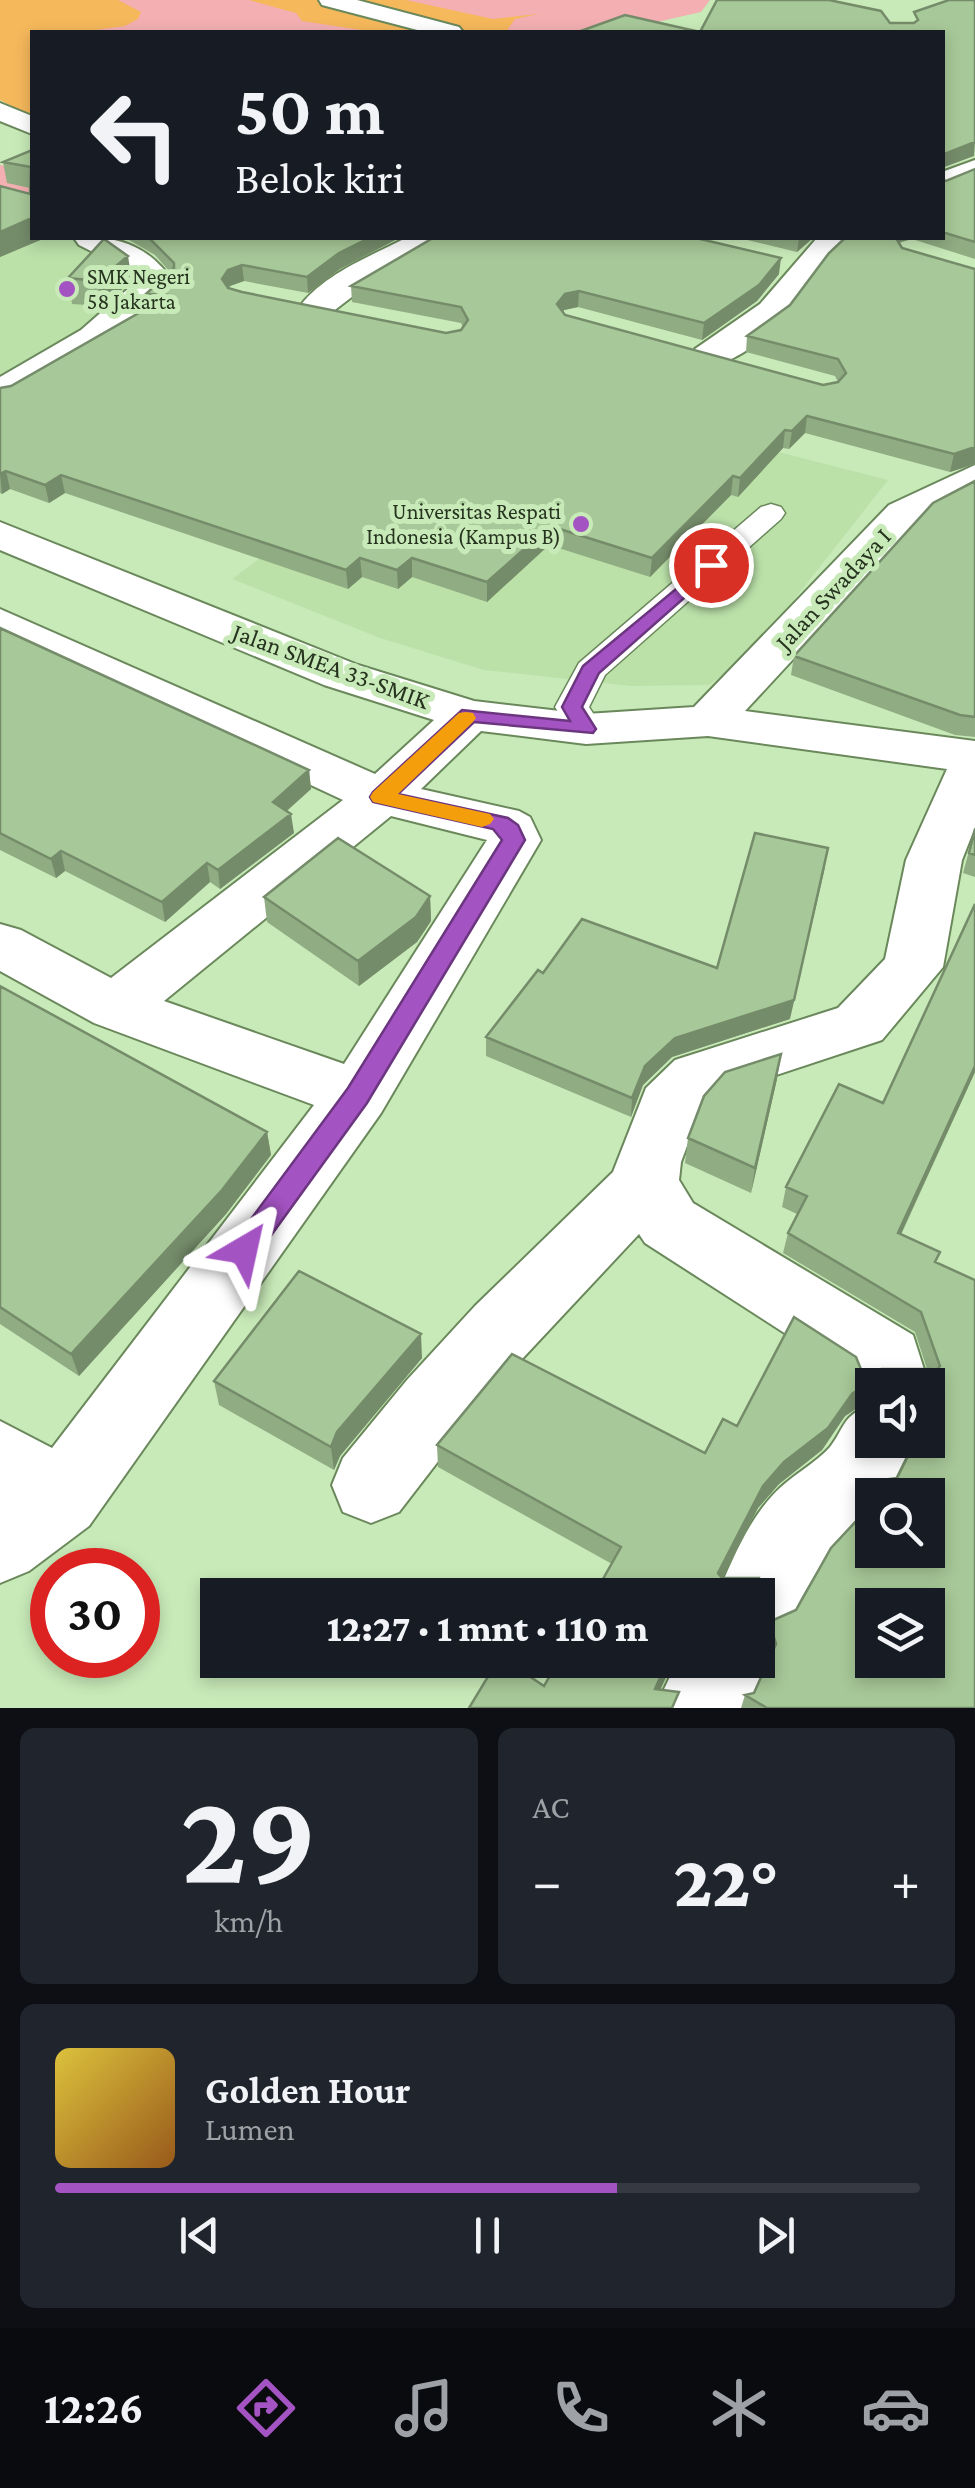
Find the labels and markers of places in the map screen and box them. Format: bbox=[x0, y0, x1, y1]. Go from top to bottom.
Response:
place label: SMK Negeri 58 Jakarta bbox=[87, 264, 190, 314]
marker: SMK Negeri 58 Jakarta bbox=[56, 278, 78, 300]
place label: Universitas Respati Indonesia (Kampus B) bbox=[366, 499, 561, 550]
marker: Universitas Respati Indonesia (Kampus B) bbox=[570, 513, 592, 535]
pin bbox=[669, 523, 754, 608]

